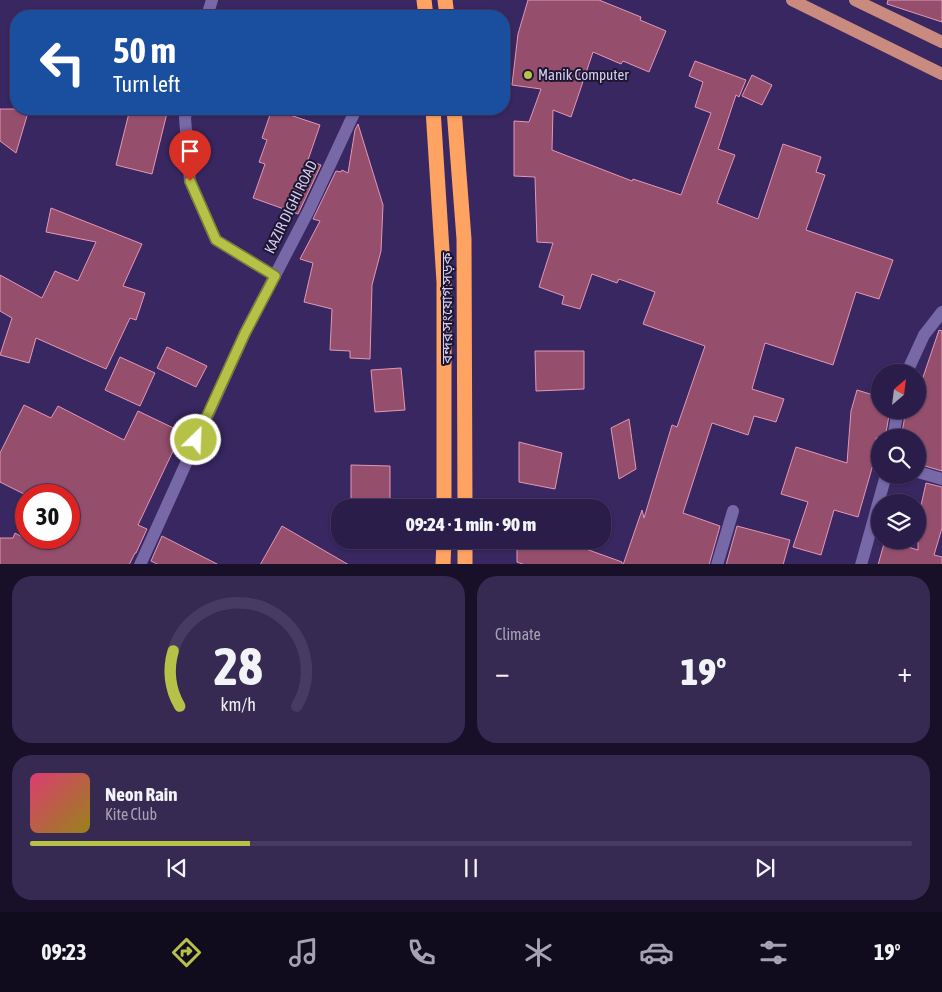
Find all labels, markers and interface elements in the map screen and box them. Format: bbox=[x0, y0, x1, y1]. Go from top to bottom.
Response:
icon: left bbox=[30, 30, 95, 95]
text: 50 m bbox=[113, 30, 176, 70]
place label: Manik Computer bbox=[538, 66, 629, 83]
marker: Manik Computer bbox=[522, 69, 534, 81]
text: Turn left bbox=[113, 71, 180, 97]
pin bbox=[169, 130, 211, 181]
icon: arrive bbox=[176, 137, 204, 165]
street label: KAZIR DIGHI ROAD bbox=[261, 157, 320, 256]
street label: বন্দর সংযোগ সড়ক bbox=[438, 251, 455, 365]
north arrow bbox=[871, 364, 926, 419]
map controls bbox=[871, 364, 926, 549]
position arrow bbox=[169, 413, 221, 465]
button: search bbox=[871, 429, 926, 484]
speed limit sign: 30 bbox=[15, 484, 80, 549]
button: layers bbox=[871, 494, 926, 549]
text: 09:24 · 1 min · 90 m bbox=[406, 513, 536, 535]
text: Climate bbox=[495, 625, 541, 643]
text: 28 bbox=[214, 636, 263, 696]
text: 19° bbox=[680, 650, 727, 693]
text: − bbox=[495, 656, 510, 688]
text: + bbox=[897, 656, 912, 688]
text: km/h bbox=[221, 694, 256, 715]
text: Neon Rain bbox=[105, 783, 177, 805]
text: Kite Club bbox=[105, 805, 157, 823]
icon: previous bbox=[163, 854, 191, 882]
icon: pause bbox=[457, 854, 485, 882]
icon: next bbox=[751, 854, 779, 882]
icon: directions bbox=[169, 935, 204, 970]
icon: music bbox=[286, 935, 321, 970]
icon: phone bbox=[404, 935, 439, 970]
icon: climate bbox=[521, 935, 556, 970]
icon: car bbox=[639, 935, 674, 970]
icon: filters bbox=[756, 935, 791, 970]
text: 09:23 bbox=[41, 939, 87, 965]
text: 19° bbox=[874, 939, 901, 965]

